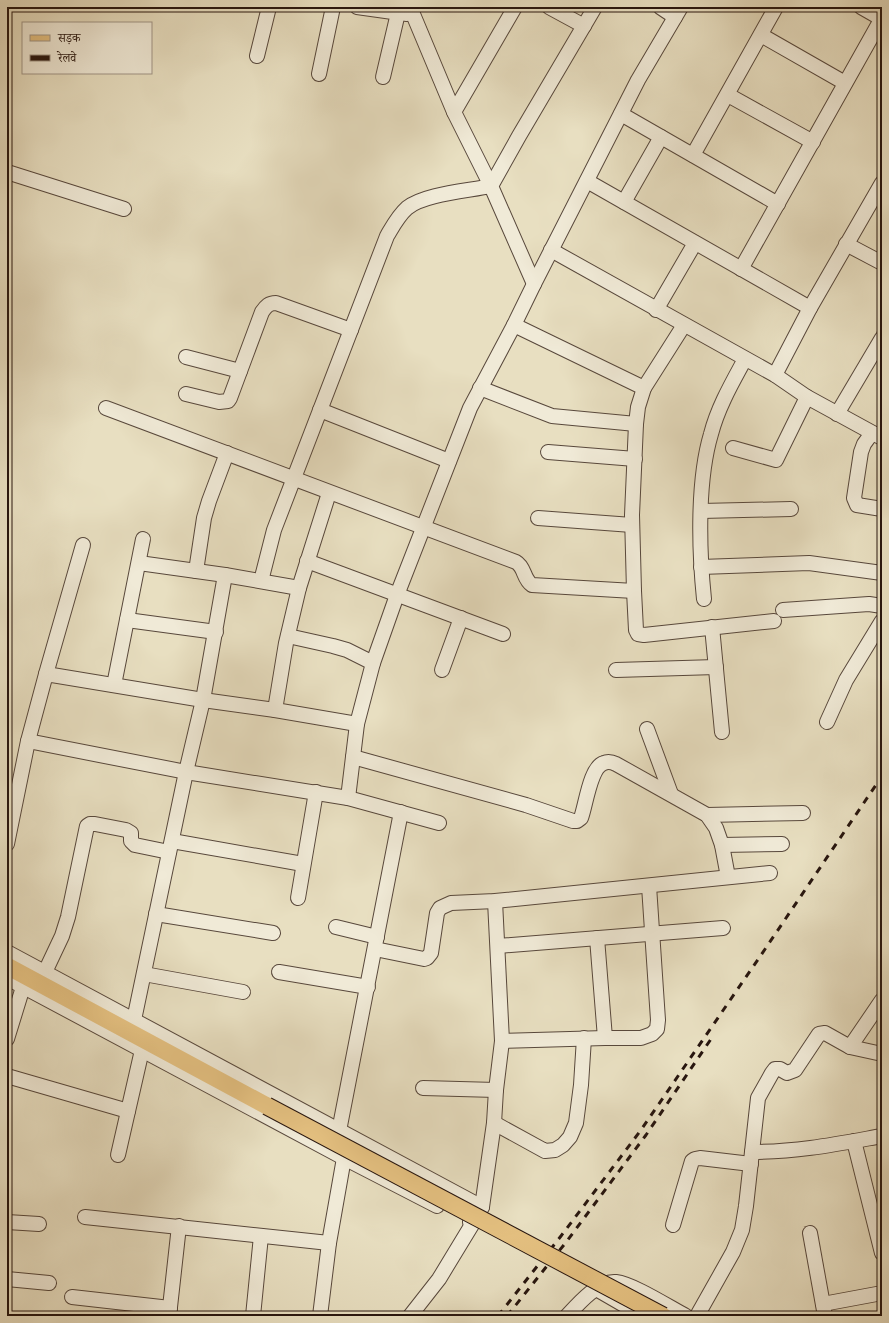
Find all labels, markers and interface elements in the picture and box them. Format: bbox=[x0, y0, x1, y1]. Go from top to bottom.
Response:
legend bbox=[22, 22, 152, 74]
text: सड़क bbox=[57, 31, 82, 45]
text: रेलवे bbox=[56, 50, 77, 65]

